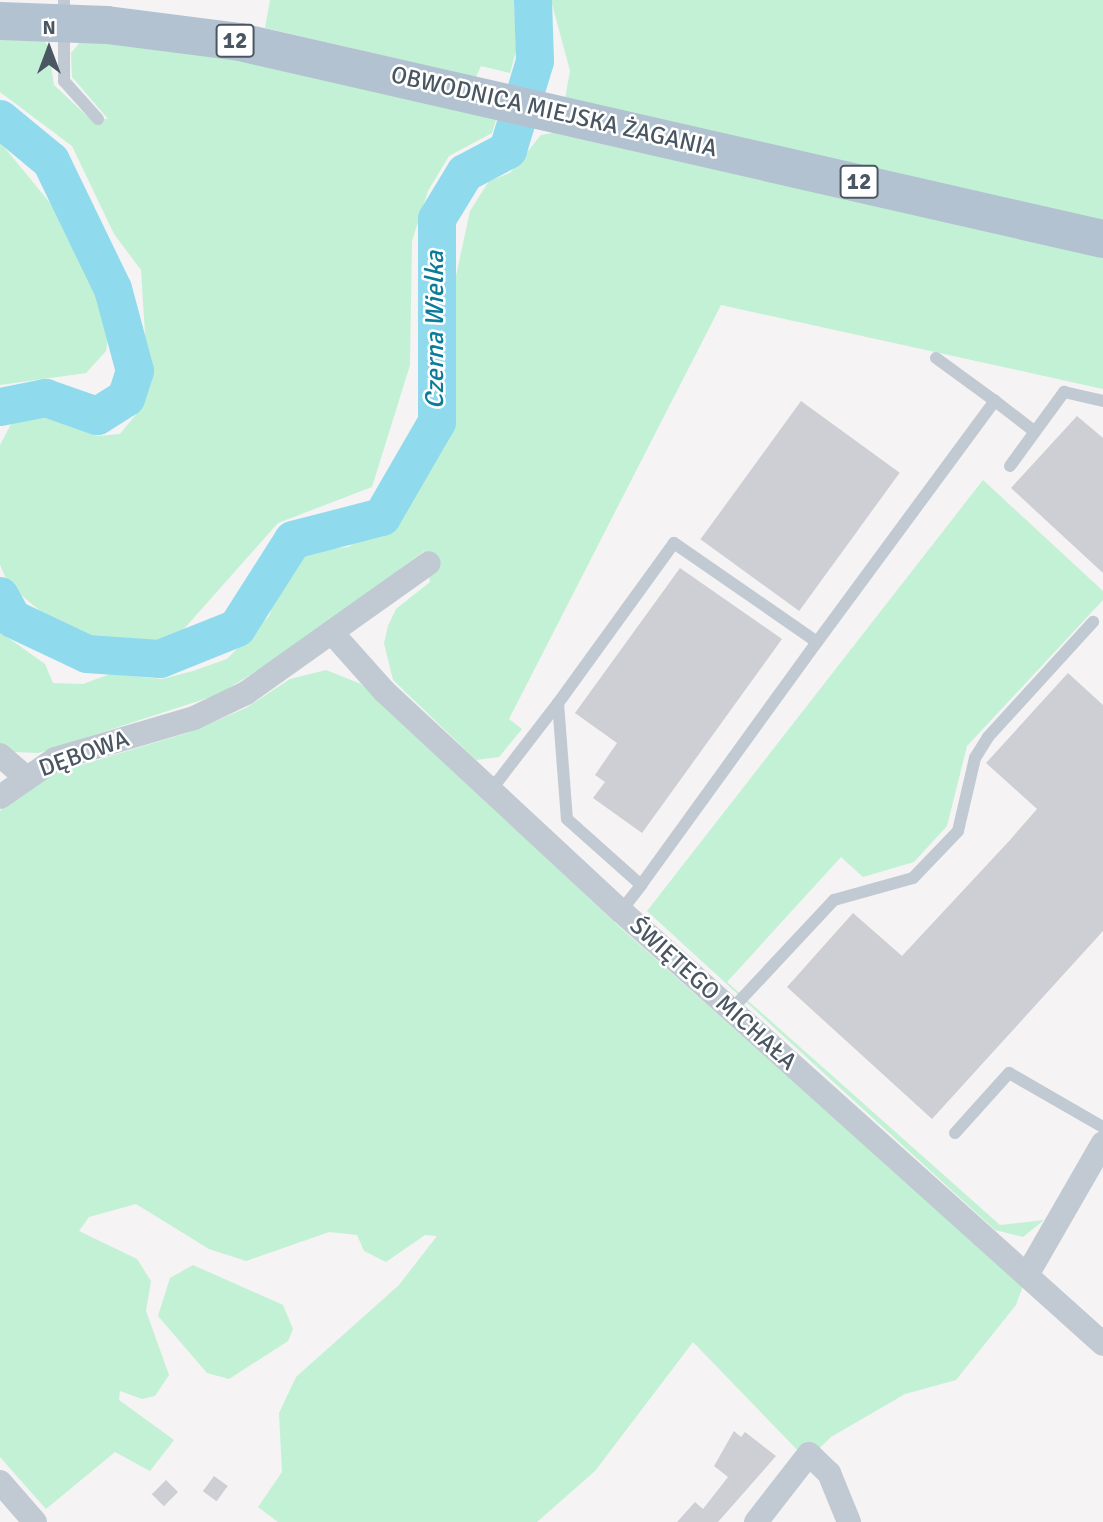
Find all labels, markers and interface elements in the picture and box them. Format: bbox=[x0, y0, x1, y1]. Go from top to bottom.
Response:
north arrow bbox=[14, 14, 84, 84]
text: N bbox=[42, 16, 56, 40]
road number: 12 bbox=[214, 22, 256, 60]
street label: OBWODNICA MIEJSKA ŻAGANIA bbox=[388, 60, 720, 164]
road number: 12 bbox=[838, 162, 880, 202]
water label: Czerna Wielka bbox=[420, 251, 452, 409]
street label: DĘBOWA bbox=[35, 724, 133, 784]
street label: ŚWIĘTEGO MICHAŁA bbox=[624, 912, 802, 1076]

